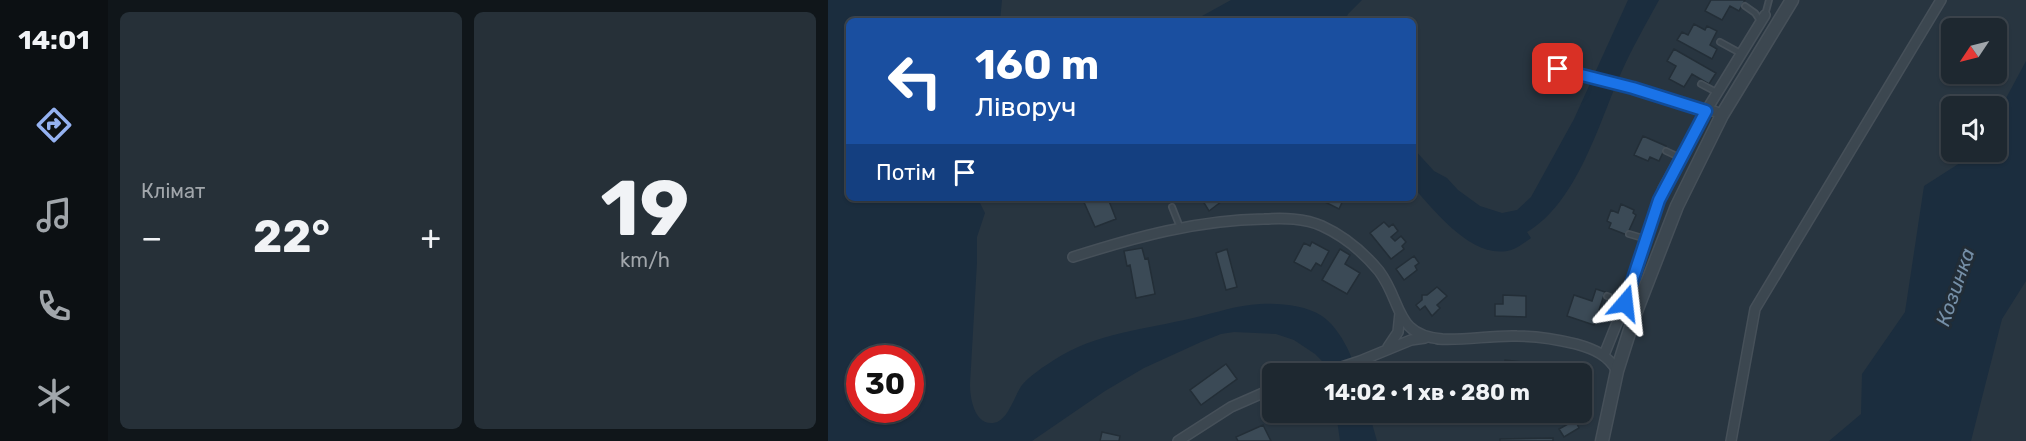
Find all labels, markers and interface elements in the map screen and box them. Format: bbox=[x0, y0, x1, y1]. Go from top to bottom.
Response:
north arrow bbox=[1941, 18, 2007, 84]
map controls bbox=[1941, 18, 2007, 162]
text: 14:01 bbox=[18, 24, 90, 56]
text: 160 m bbox=[975, 40, 1099, 90]
icon: left bbox=[876, 42, 954, 120]
pin bbox=[1532, 43, 1583, 94]
icon: arrive bbox=[1541, 52, 1574, 85]
text: Ліворуч bbox=[975, 91, 1076, 123]
button: sound bbox=[1941, 96, 2007, 162]
icon: directions bbox=[33, 104, 75, 146]
icon: arrive bbox=[948, 156, 981, 189]
text: Потім bbox=[876, 159, 936, 186]
text: 19 bbox=[601, 162, 689, 255]
text: Клімат bbox=[141, 179, 205, 203]
icon: music bbox=[33, 194, 75, 236]
text: 22° bbox=[253, 210, 330, 263]
text: − bbox=[141, 218, 162, 257]
text: + bbox=[420, 218, 441, 257]
water label: Козинка bbox=[1931, 245, 1980, 329]
text: km/h bbox=[620, 248, 670, 272]
position arrow bbox=[1593, 271, 1657, 335]
icon: phone bbox=[33, 285, 75, 327]
speed limit sign: 30 bbox=[846, 345, 924, 423]
icon: climate bbox=[33, 375, 75, 417]
text: 14:02 · 1 хв · 280 m bbox=[1324, 379, 1530, 406]

